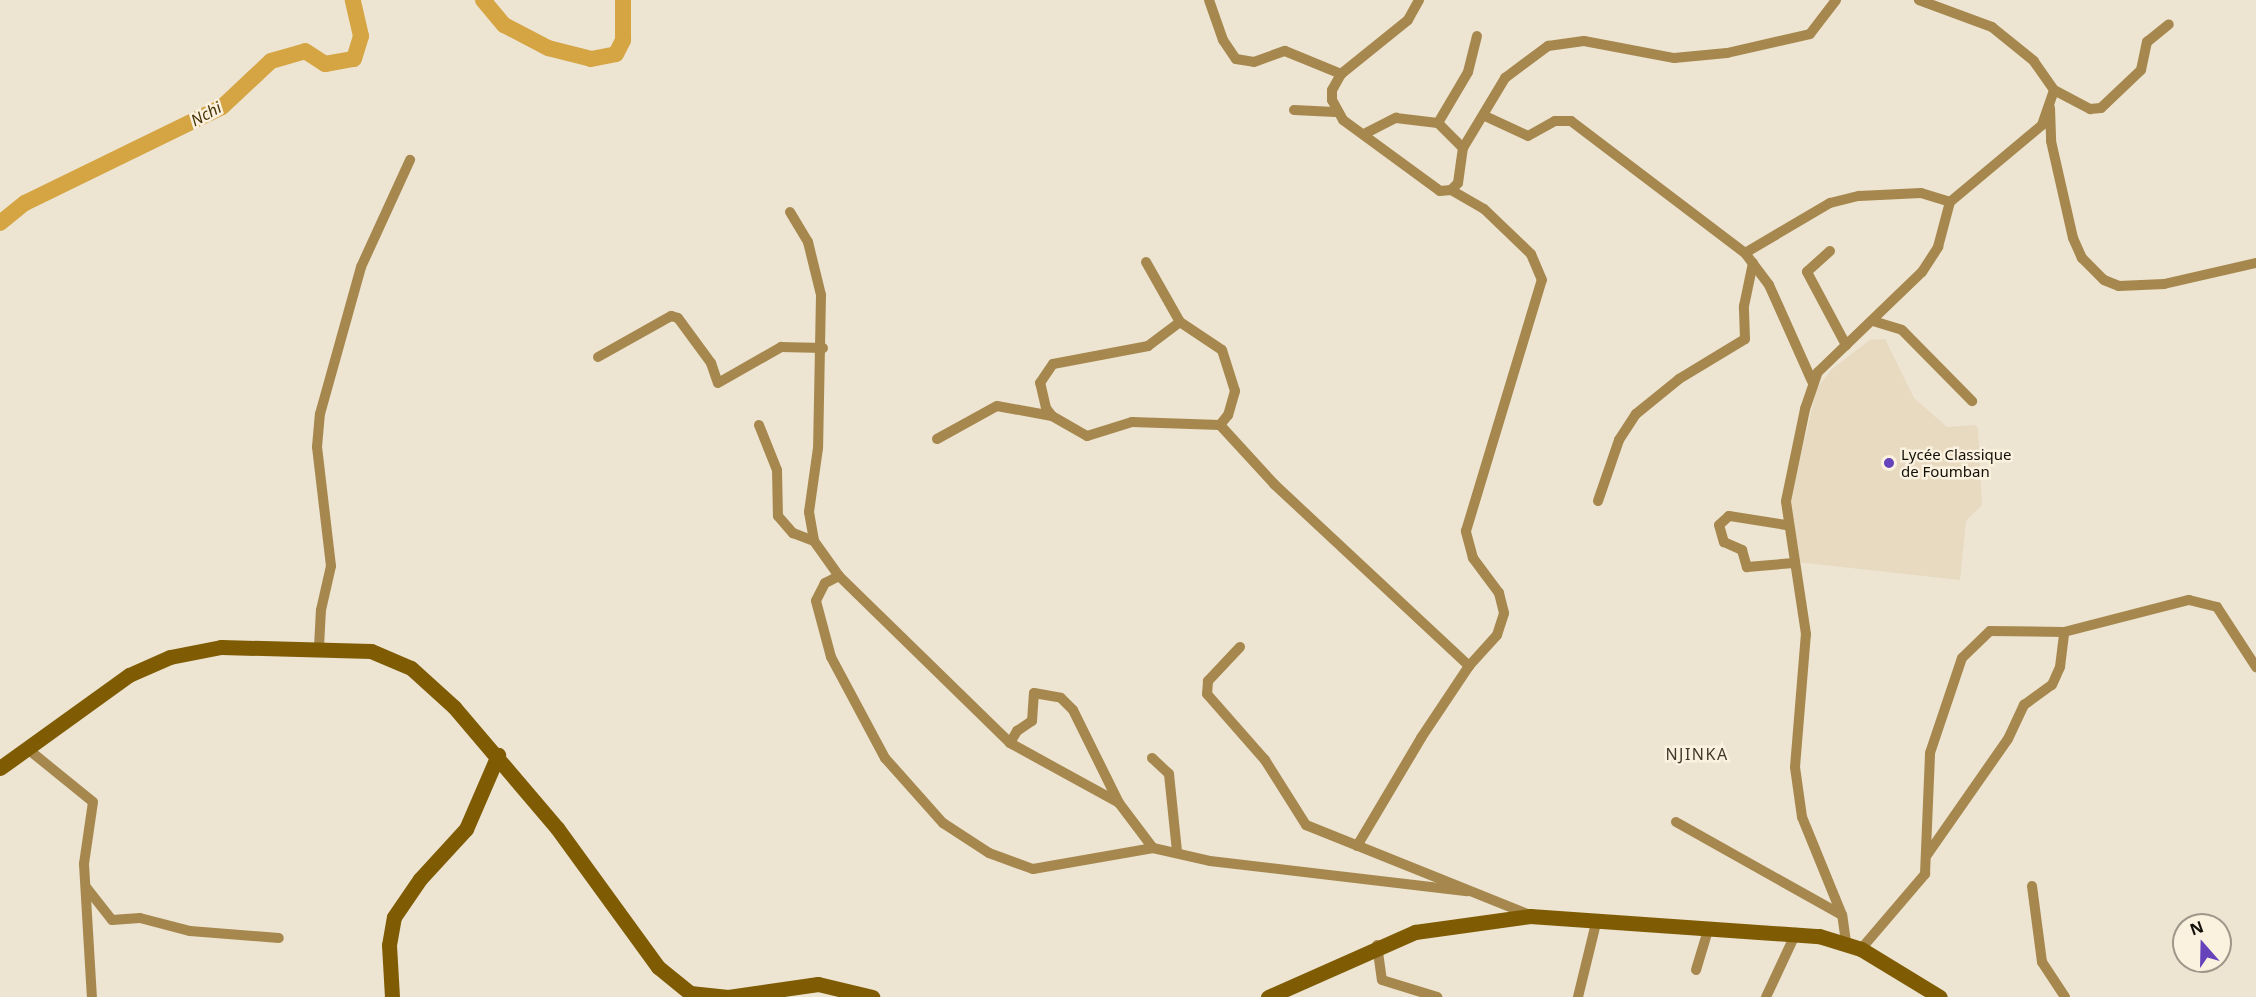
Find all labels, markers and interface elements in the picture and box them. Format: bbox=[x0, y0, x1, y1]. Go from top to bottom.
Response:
water label: Nchi bbox=[187, 98, 225, 130]
place label: Lycée Classique de Foumban bbox=[1901, 445, 2011, 480]
marker: Lycée Classique de Foumban bbox=[1882, 456, 1896, 470]
district label: NJINKA bbox=[1665, 744, 1729, 764]
north arrow bbox=[2172, 913, 2232, 973]
text: N bbox=[2187, 915, 2206, 941]

